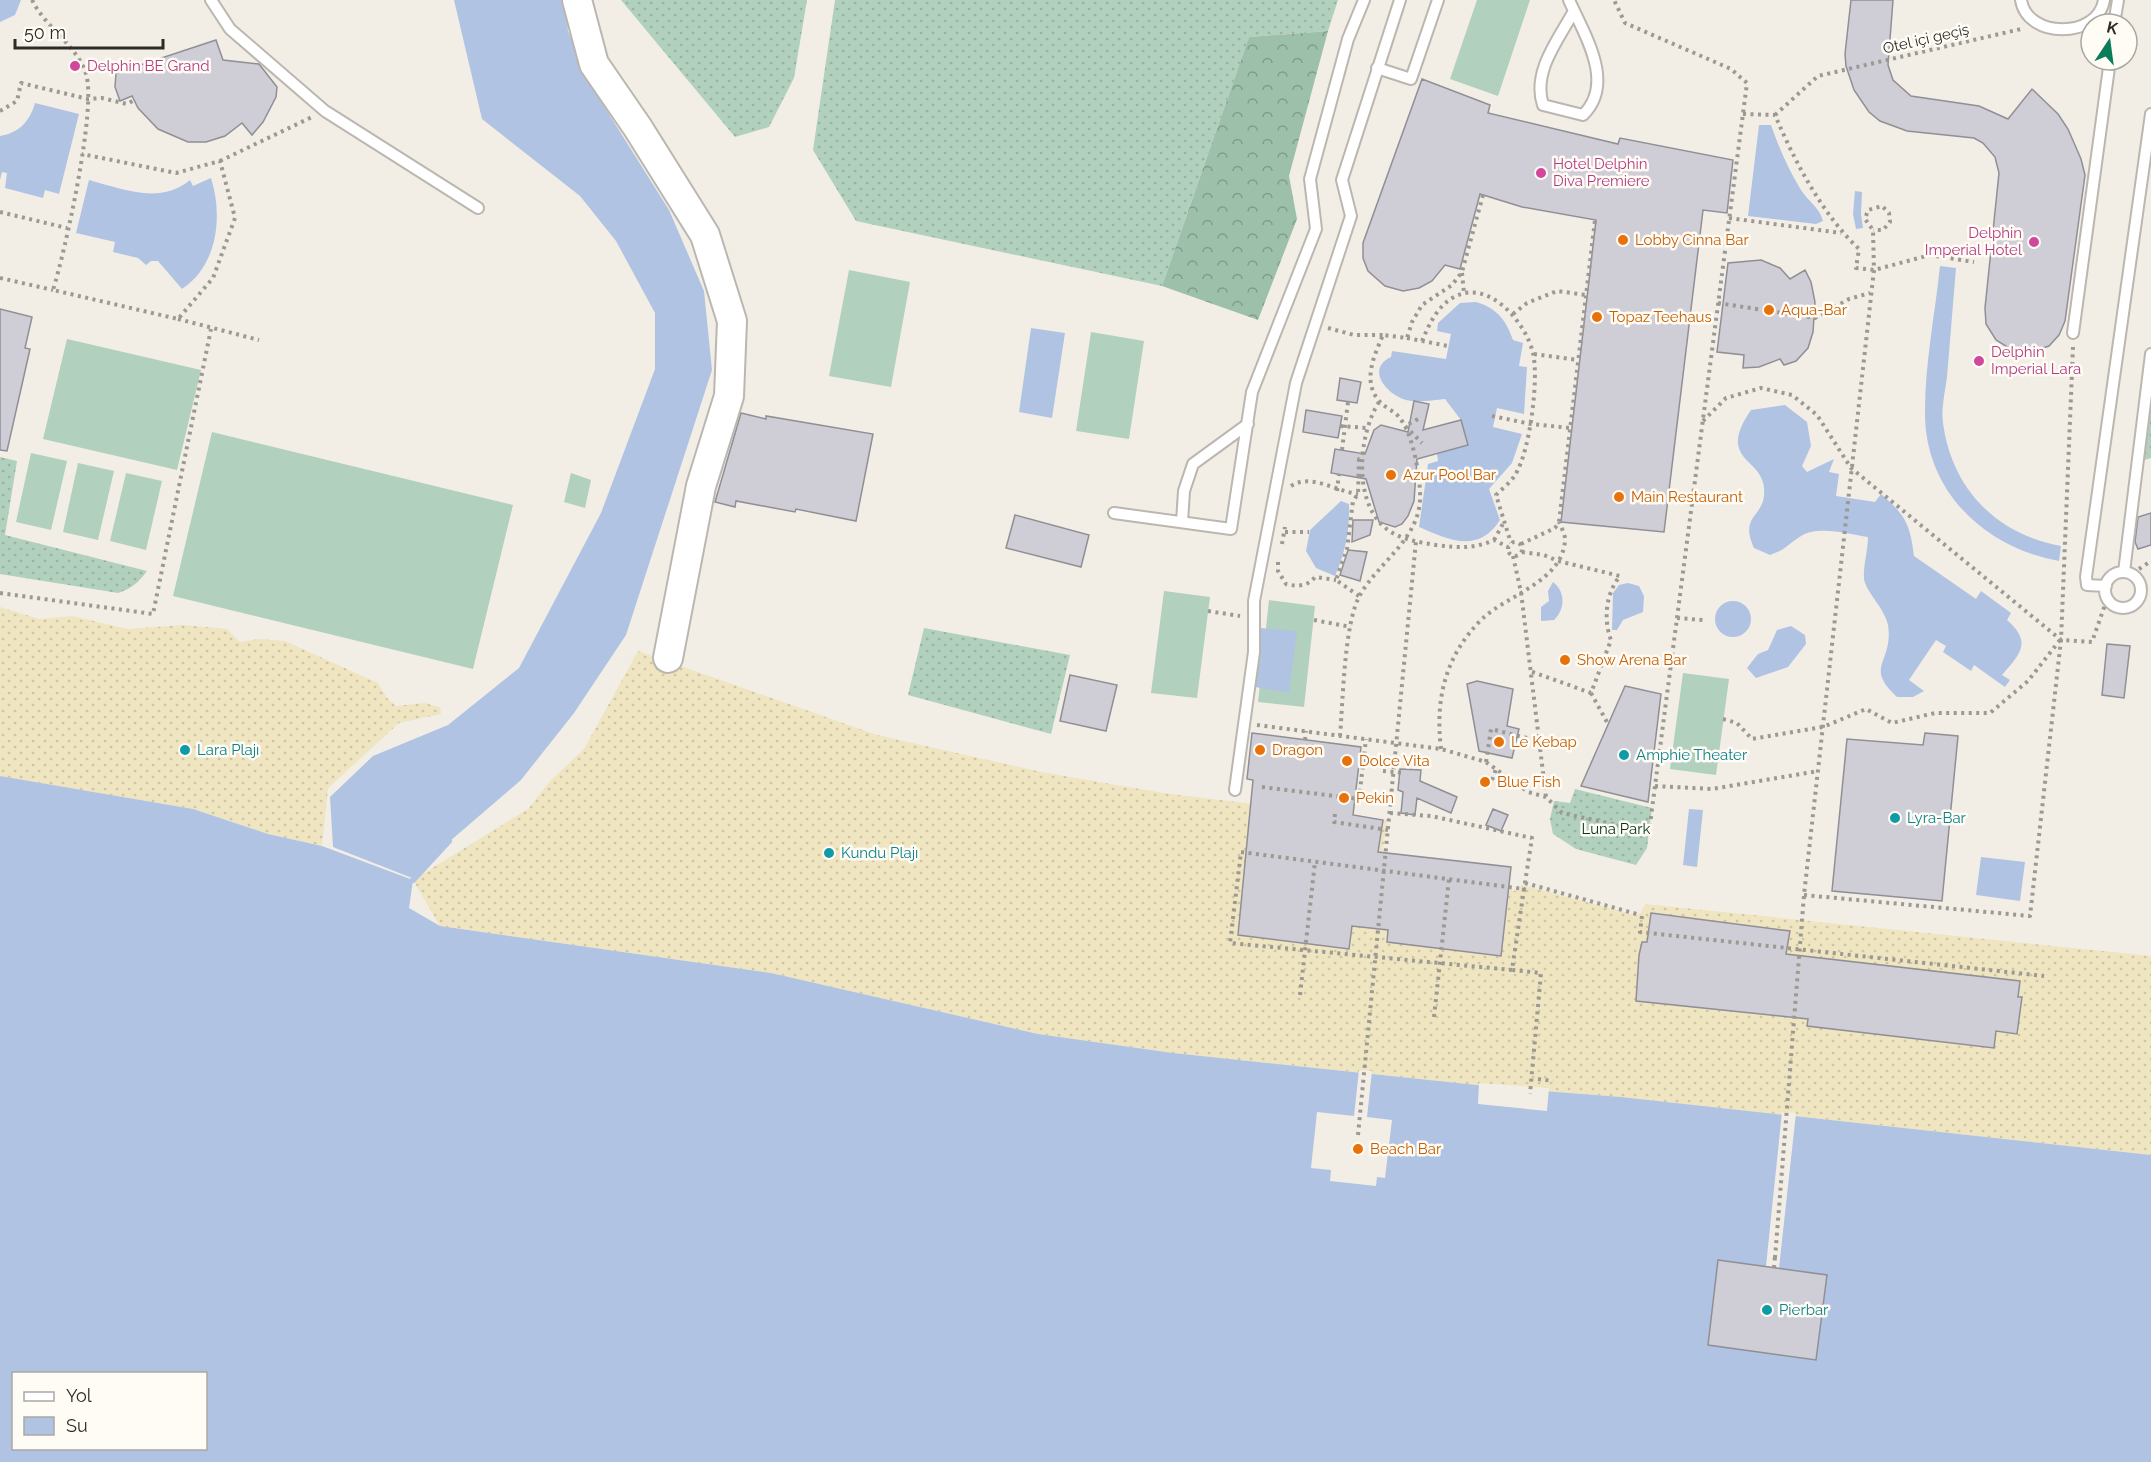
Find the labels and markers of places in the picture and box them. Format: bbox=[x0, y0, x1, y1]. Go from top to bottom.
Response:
place label: Delphin BE Grand bbox=[87, 57, 210, 75]
marker: Delphin BE Grand bbox=[68, 59, 82, 73]
place label: Hotel Delphin Diva Premiere bbox=[1553, 155, 1650, 190]
marker: Hotel Delphin Diva Premiere bbox=[1534, 166, 1548, 180]
place label: Delphin Imperial Hotel bbox=[1925, 224, 2023, 259]
place label: Lobby Cinna Bar bbox=[1635, 231, 1750, 249]
marker: Lobby Cinna Bar bbox=[1616, 233, 1630, 247]
marker: Delphin Imperial Hotel bbox=[2027, 235, 2041, 249]
place label: Aqua-Bar bbox=[1781, 301, 1848, 319]
marker: Aqua-Bar bbox=[1762, 303, 1776, 317]
place label: Topaz Teehaus bbox=[1609, 308, 1712, 326]
marker: Topaz Teehaus bbox=[1590, 310, 1604, 324]
place label: Delphin Imperial Lara bbox=[1991, 343, 2081, 378]
marker: Delphin Imperial Lara bbox=[1972, 354, 1986, 368]
place label: Azur Pool Bar bbox=[1403, 466, 1497, 484]
marker: Azur Pool Bar bbox=[1384, 468, 1398, 482]
place label: Main Restaurant bbox=[1631, 488, 1743, 506]
marker: Main Restaurant bbox=[1612, 490, 1626, 504]
place label: Show Arena Bar bbox=[1577, 651, 1688, 669]
marker: Show Arena Bar bbox=[1558, 653, 1572, 667]
place label: Le Kebap bbox=[1511, 733, 1577, 751]
marker: Le Kebap bbox=[1492, 735, 1506, 749]
place label: Lara Plajı bbox=[197, 741, 259, 759]
place label: Dragon bbox=[1272, 741, 1323, 759]
marker: Lara Plajı bbox=[178, 743, 192, 757]
marker: Dragon bbox=[1253, 743, 1267, 757]
place label: Amphie Theater bbox=[1636, 746, 1748, 764]
marker: Amphie Theater bbox=[1617, 748, 1631, 762]
place label: Dolce Vita bbox=[1359, 752, 1430, 770]
marker: Dolce Vita bbox=[1340, 754, 1354, 768]
place label: Blue Fish bbox=[1497, 773, 1561, 791]
marker: Blue Fish bbox=[1478, 775, 1492, 789]
place label: Pekin bbox=[1356, 789, 1394, 807]
marker: Pekin bbox=[1337, 791, 1351, 805]
place label: Lyra-Bar bbox=[1907, 809, 1967, 827]
marker: Lyra-Bar bbox=[1888, 811, 1902, 825]
place label: Kundu Plajı bbox=[841, 844, 918, 862]
marker: Kundu Plajı bbox=[822, 846, 836, 860]
place label: Beach Bar bbox=[1370, 1140, 1442, 1158]
marker: Beach Bar bbox=[1351, 1142, 1365, 1156]
place label: Pierbar bbox=[1779, 1301, 1829, 1319]
marker: Pierbar bbox=[1760, 1303, 1774, 1317]

